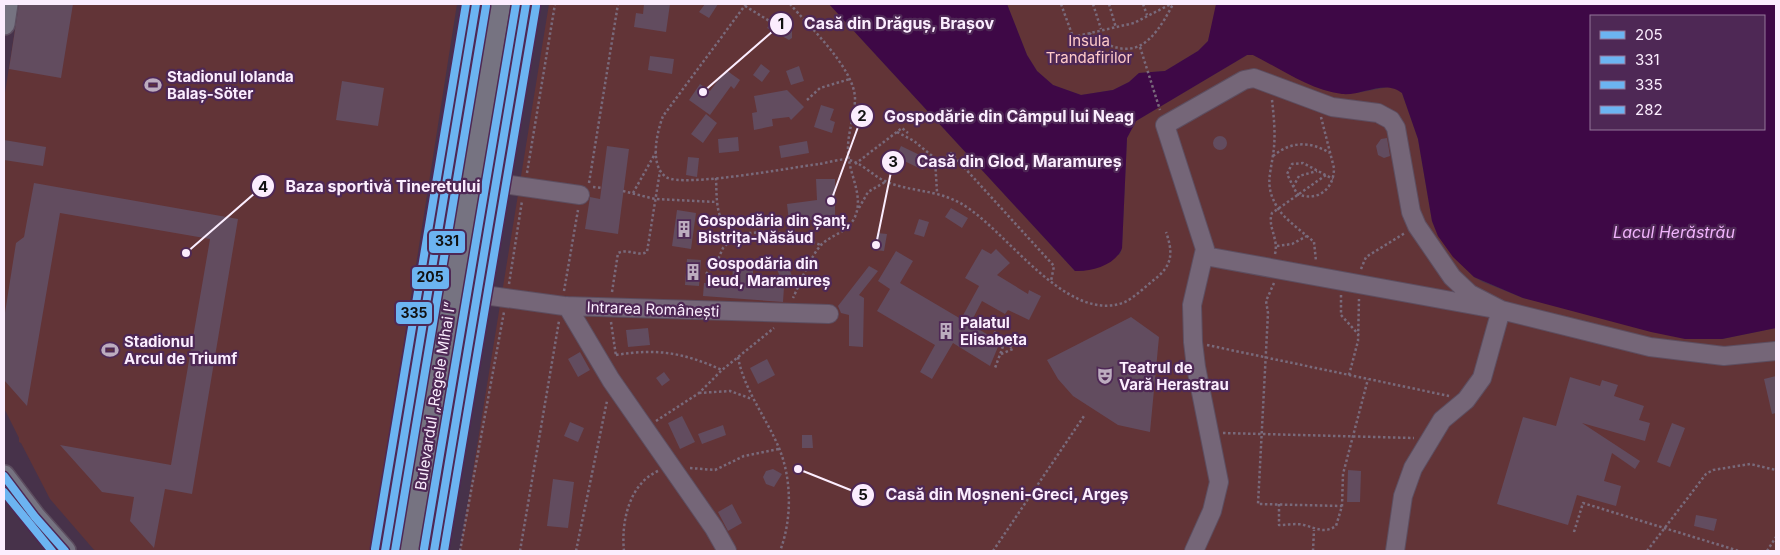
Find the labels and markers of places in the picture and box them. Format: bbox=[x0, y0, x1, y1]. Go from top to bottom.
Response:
callout: Casă din Drăguș, Brașov bbox=[769, 8, 1005, 39]
place label: Stadionul Iolanda Balaș-Söter bbox=[167, 67, 294, 103]
sports icon: Stadionul Iolanda Balaș-Söter bbox=[143, 75, 163, 95]
callout: Gospodărie din Câmpul lui Neag bbox=[849, 101, 1144, 132]
callout: Casă din Glod, Maramureș bbox=[881, 146, 1131, 177]
callout: Baza sportivă Tineretului bbox=[251, 171, 491, 202]
place label: Gospodăria din Șanț, Bistrița-Năsăud bbox=[698, 211, 851, 247]
building icon: Gospodăria din Șanț, Bistrița-Năsăud bbox=[674, 219, 694, 239]
place label: Gospodăria din Ieud, Maramureș bbox=[707, 254, 830, 290]
building icon: Gospodăria din Ieud, Maramureș bbox=[683, 262, 703, 282]
place label: Palatul Elisabeta bbox=[960, 313, 1027, 349]
building icon: Palatul Elisabeta bbox=[936, 321, 956, 341]
place label: Stadionul Arcul de Triumf bbox=[124, 332, 237, 368]
sports icon: Stadionul Arcul de Triumf bbox=[100, 340, 120, 360]
place label: Teatrul de Vară Herastrau bbox=[1119, 358, 1229, 394]
theatre icon: Teatrul de Vară Herastrau bbox=[1095, 366, 1115, 386]
callout: Casă din Moșneni-Greci, Argeș bbox=[850, 479, 1139, 510]

